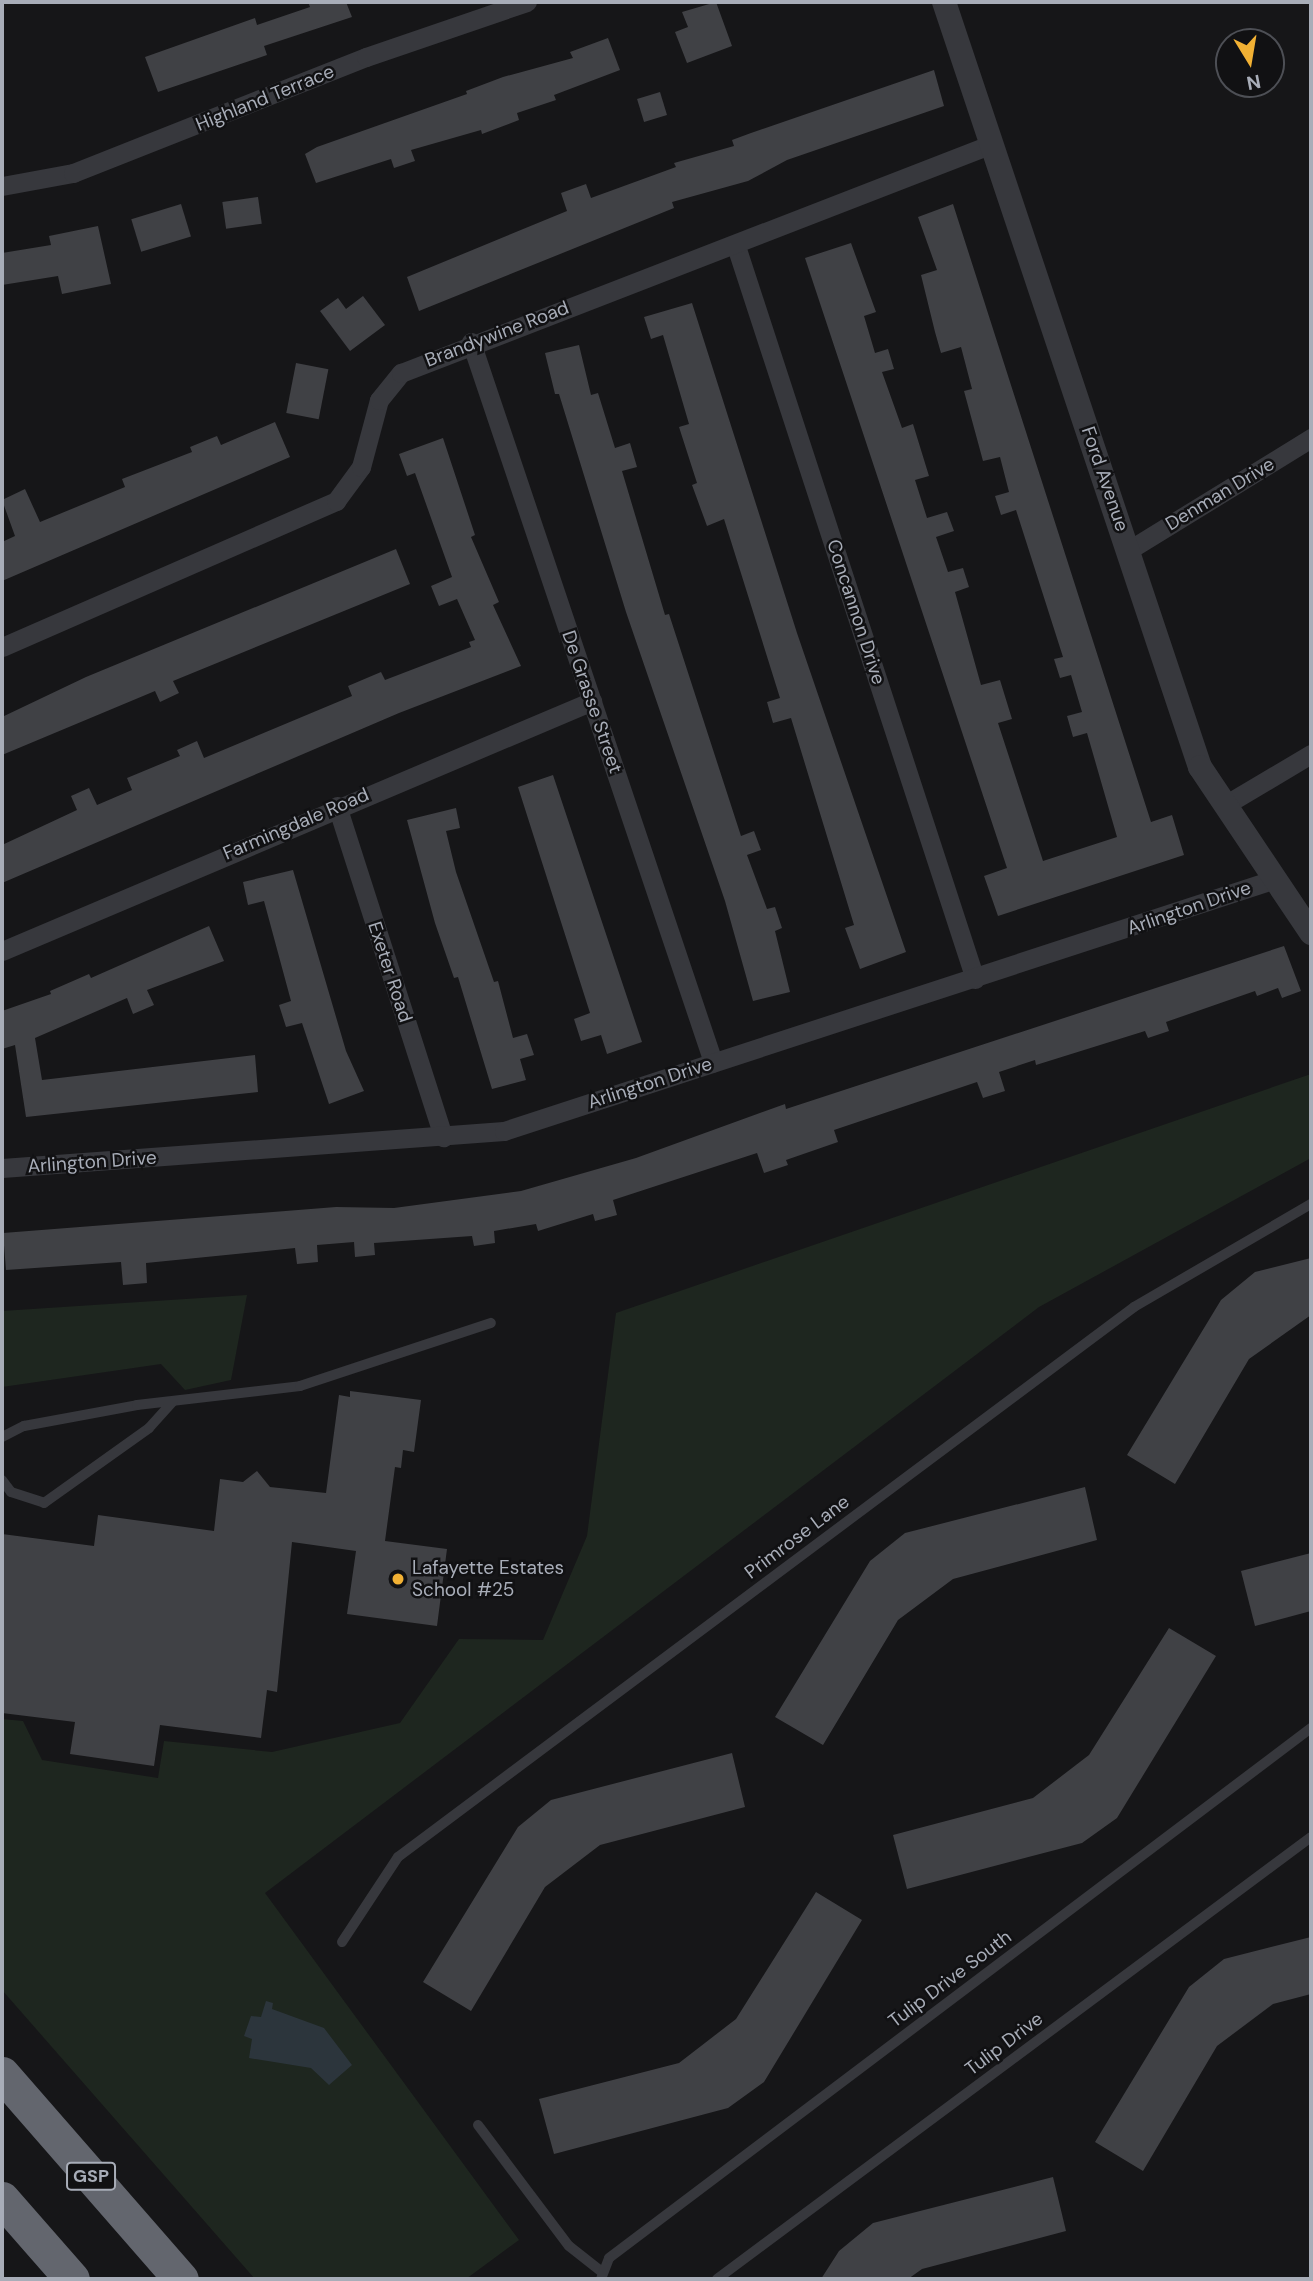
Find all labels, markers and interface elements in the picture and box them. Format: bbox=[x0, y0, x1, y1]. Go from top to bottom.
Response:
north arrow bbox=[1215, 28, 1285, 98]
street label: Highland Terrace bbox=[192, 60, 338, 136]
text: N bbox=[1245, 69, 1263, 96]
street label: Brandywine Road bbox=[422, 296, 572, 372]
street label: Ford Avenue bbox=[1076, 424, 1134, 534]
street label: Denman Drive bbox=[1161, 453, 1279, 535]
street label: Concannon Drive bbox=[822, 537, 890, 687]
street label: De Grasse Street bbox=[557, 628, 627, 776]
street label: Farmingdale Road bbox=[220, 783, 372, 865]
street label: Arlington Drive bbox=[1124, 876, 1254, 940]
street label: Exeter Road bbox=[363, 919, 417, 1025]
street label: Arlington Drive bbox=[585, 1052, 715, 1114]
street label: Arlington Drive bbox=[27, 1146, 157, 1178]
street label: Primrose Lane bbox=[740, 1490, 854, 1584]
place label: Lafayette Estates School #25 bbox=[412, 1557, 564, 1601]
marker: Lafayette Estates School #25 bbox=[390, 1571, 406, 1587]
street label: Tulip Drive South bbox=[884, 1925, 1016, 2033]
street label: Tulip Drive bbox=[961, 2007, 1047, 2081]
road number: GSP bbox=[65, 2162, 117, 2190]

